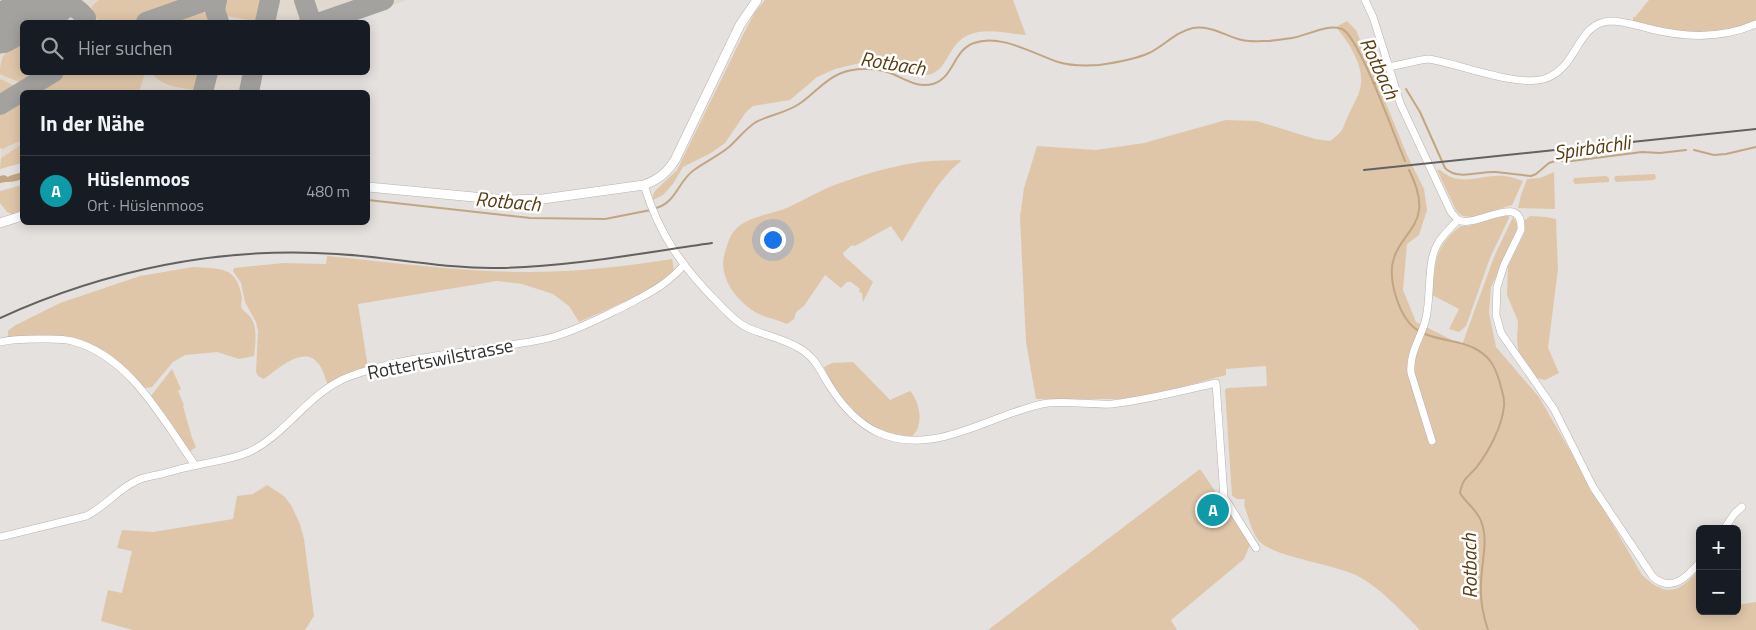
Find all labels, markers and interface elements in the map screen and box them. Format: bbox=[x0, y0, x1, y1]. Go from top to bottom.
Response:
search box bbox=[20, 20, 370, 75]
water label: Rotbach bbox=[1352, 32, 1408, 105]
text: Hier suchen bbox=[78, 33, 173, 62]
icon: search bbox=[38, 34, 66, 62]
water label: Rotbach bbox=[858, 43, 929, 84]
text: In der Nähe bbox=[40, 107, 145, 139]
water label: Spirbächli bbox=[1552, 126, 1635, 168]
text: Hüslenmoos bbox=[87, 164, 190, 193]
text: A bbox=[51, 179, 61, 203]
text: 480 m bbox=[306, 179, 350, 203]
water label: Rotbach bbox=[474, 183, 543, 219]
text: Ort · Hüslenmoos bbox=[87, 193, 204, 217]
your location bbox=[760, 227, 786, 253]
street label: Rottertswilstrasse bbox=[364, 330, 516, 386]
pin: A bbox=[1197, 491, 1229, 529]
map controls bbox=[1696, 525, 1741, 615]
button: + bbox=[1696, 525, 1741, 570]
water label: Rotbach bbox=[1453, 532, 1485, 599]
button: − bbox=[1696, 570, 1741, 615]

